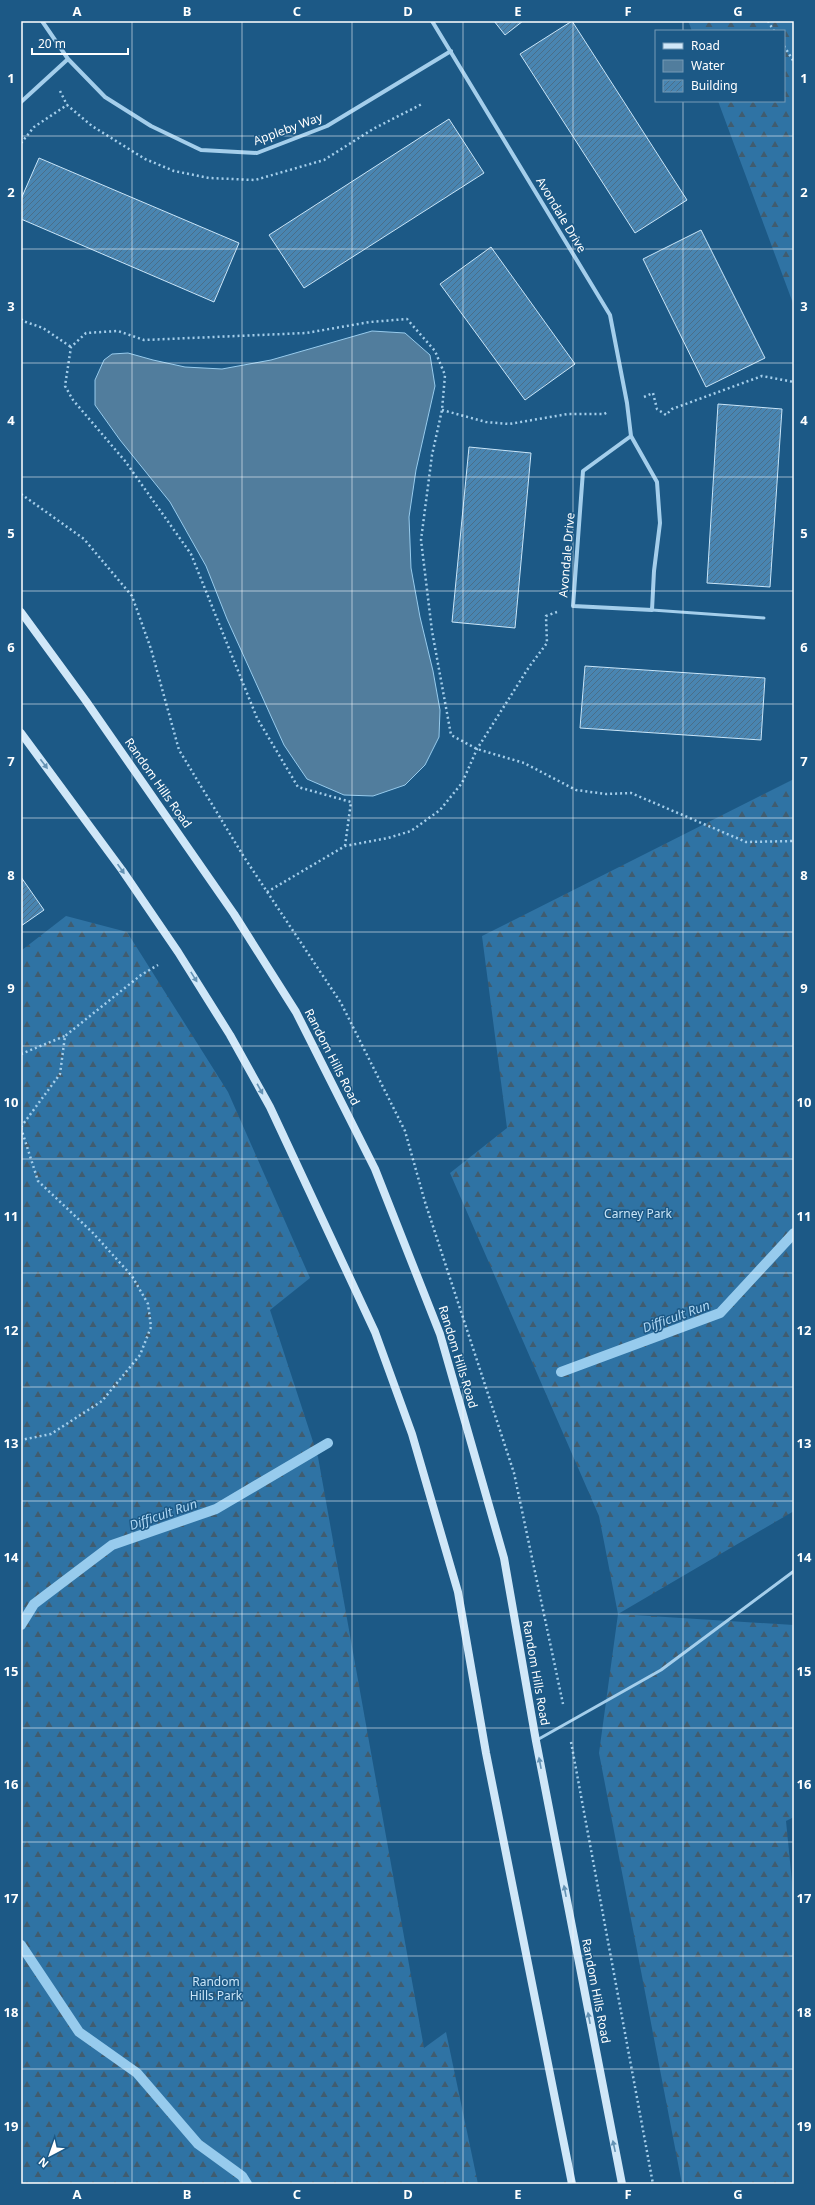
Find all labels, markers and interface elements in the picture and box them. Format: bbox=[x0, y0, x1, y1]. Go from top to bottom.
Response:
text: A bbox=[73, 2, 82, 20]
text: B bbox=[183, 2, 191, 20]
text: C bbox=[293, 2, 301, 20]
text: D bbox=[403, 2, 413, 20]
text: E bbox=[514, 2, 522, 20]
text: F bbox=[624, 2, 632, 20]
text: G bbox=[733, 2, 743, 20]
scale bar bbox=[32, 30, 128, 56]
legend bbox=[655, 30, 785, 102]
text: 20 m bbox=[38, 35, 66, 52]
text: Road bbox=[691, 37, 720, 54]
text: Water bbox=[691, 57, 725, 74]
text: 1 bbox=[7, 69, 15, 87]
text: 1 bbox=[800, 69, 808, 87]
text: Building bbox=[691, 77, 738, 94]
street label: Appleby Way bbox=[251, 108, 326, 149]
street label: Avondale Drive bbox=[532, 174, 591, 256]
text: 2 bbox=[7, 183, 15, 201]
text: 2 bbox=[800, 183, 808, 201]
text: 3 bbox=[7, 297, 15, 315]
text: 3 bbox=[800, 297, 808, 315]
text: 4 bbox=[7, 411, 15, 429]
text: 4 bbox=[800, 411, 808, 429]
street label: Avondale Drive bbox=[554, 512, 579, 598]
text: 5 bbox=[7, 524, 15, 542]
text: 5 bbox=[800, 524, 808, 542]
text: 6 bbox=[7, 638, 15, 656]
text: 6 bbox=[800, 638, 808, 656]
street label: Random Hills Road bbox=[121, 734, 196, 831]
text: 7 bbox=[7, 752, 15, 770]
text: 7 bbox=[800, 752, 808, 770]
one-way arrow bbox=[40, 759, 48, 769]
one-way arrow bbox=[117, 864, 125, 874]
text: 8 bbox=[7, 866, 15, 884]
text: 8 bbox=[800, 866, 808, 884]
one-way arrow bbox=[190, 971, 197, 983]
text: 9 bbox=[7, 979, 15, 997]
text: 9 bbox=[800, 979, 808, 997]
street label: Random Hills Road bbox=[301, 1005, 364, 1108]
one-way arrow bbox=[257, 1083, 263, 1094]
text: 10 bbox=[4, 1093, 18, 1111]
text: 10 bbox=[797, 1093, 811, 1111]
park label: Carney Park bbox=[604, 1205, 672, 1222]
text: 11 bbox=[4, 1207, 18, 1225]
text: 11 bbox=[797, 1207, 811, 1225]
water label: Difficult Run bbox=[640, 1295, 712, 1337]
street label: Random Hills Road bbox=[435, 1303, 482, 1410]
text: 12 bbox=[4, 1321, 18, 1339]
text: 12 bbox=[797, 1321, 811, 1339]
text: 13 bbox=[4, 1434, 18, 1452]
text: 13 bbox=[797, 1434, 811, 1452]
water label: Difficult Run bbox=[127, 1494, 199, 1534]
text: 14 bbox=[4, 1548, 19, 1566]
text: 14 bbox=[797, 1548, 812, 1566]
street label: Random Hills Road bbox=[519, 1619, 554, 1727]
text: 15 bbox=[4, 1662, 18, 1680]
text: 15 bbox=[797, 1662, 811, 1680]
one-way arrow bbox=[537, 1757, 543, 1769]
text: 16 bbox=[4, 1775, 18, 1793]
text: 16 bbox=[797, 1775, 811, 1793]
one-way arrow bbox=[561, 1885, 567, 1897]
text: 17 bbox=[4, 1889, 18, 1907]
text: 17 bbox=[797, 1889, 811, 1907]
street label: Random Hills Road bbox=[578, 1937, 615, 2045]
park label: Random Hills Park bbox=[190, 1973, 243, 2004]
text: 18 bbox=[4, 2003, 18, 2021]
text: 18 bbox=[797, 2003, 811, 2021]
one-way arrow bbox=[586, 2012, 592, 2024]
text: 19 bbox=[4, 2117, 18, 2135]
text: 19 bbox=[797, 2117, 811, 2135]
north arrow bbox=[30, 2135, 70, 2175]
one-way arrow bbox=[611, 2140, 617, 2152]
text: N bbox=[35, 2154, 51, 2172]
text: A bbox=[73, 2185, 82, 2203]
text: B bbox=[183, 2185, 191, 2203]
text: C bbox=[293, 2185, 301, 2203]
text: D bbox=[403, 2185, 413, 2203]
text: E bbox=[514, 2185, 522, 2203]
text: F bbox=[624, 2185, 632, 2203]
text: G bbox=[733, 2185, 743, 2203]

